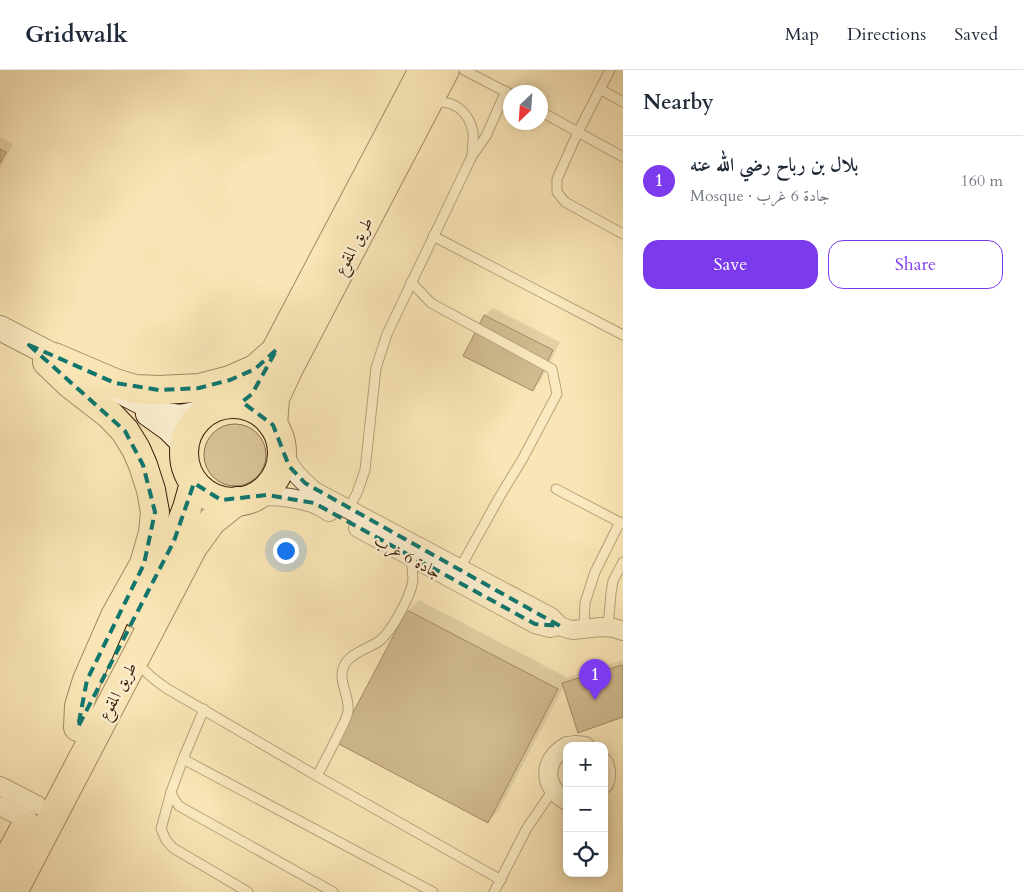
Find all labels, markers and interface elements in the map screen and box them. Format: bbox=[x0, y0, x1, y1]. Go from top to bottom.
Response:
text: Gridwalk bbox=[25, 18, 128, 51]
text: Map bbox=[785, 22, 819, 47]
text: Directions bbox=[847, 22, 926, 47]
text: Saved bbox=[954, 22, 998, 47]
north arrow bbox=[503, 85, 548, 130]
text: Nearby bbox=[643, 88, 714, 117]
text: بلال بن رباح رضي الله عنه bbox=[690, 152, 858, 178]
text: 1 bbox=[655, 170, 663, 192]
text: 160 m bbox=[961, 170, 1003, 192]
text: Mosque · جادة 6 غرب bbox=[690, 185, 830, 207]
street label: طريق المقوع bbox=[329, 214, 380, 280]
button: Save bbox=[643, 240, 818, 289]
button: Share bbox=[828, 240, 1003, 289]
street label: جادة 6 غرب bbox=[370, 529, 445, 584]
your location bbox=[273, 538, 299, 564]
street label: طريق المقوع bbox=[93, 659, 144, 725]
pin: 1 bbox=[579, 659, 611, 700]
map controls bbox=[563, 742, 608, 877]
button: + bbox=[563, 742, 608, 787]
button: − bbox=[563, 787, 608, 832]
button: locate bbox=[563, 832, 608, 877]

